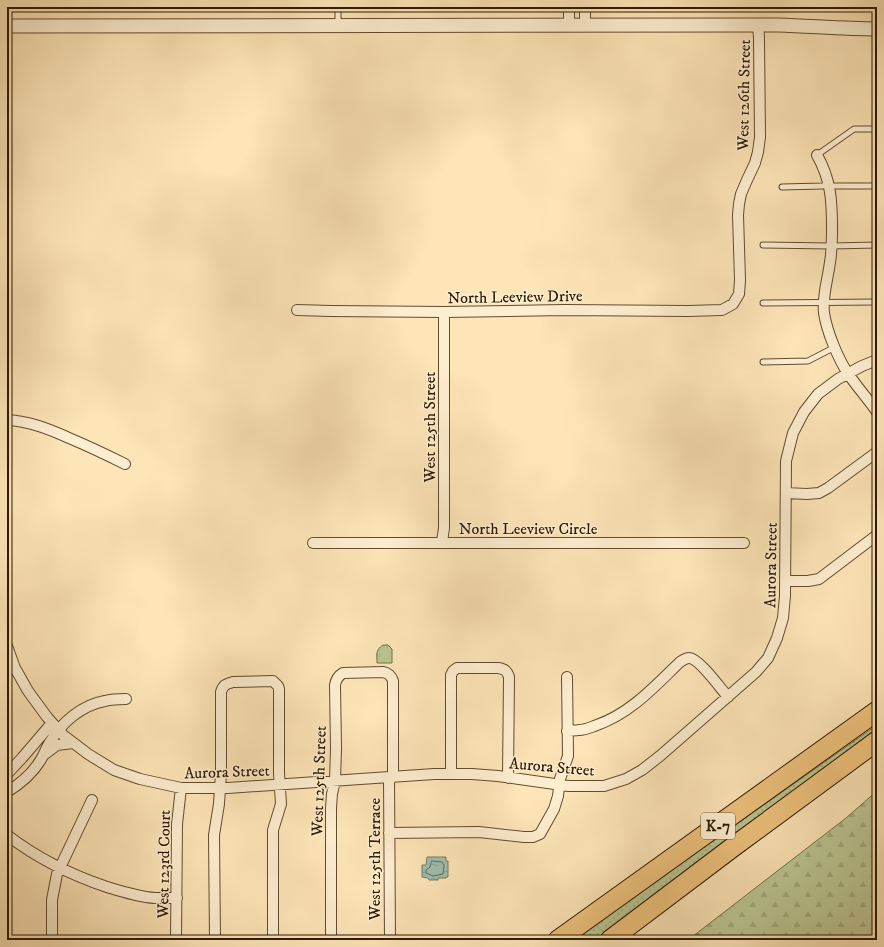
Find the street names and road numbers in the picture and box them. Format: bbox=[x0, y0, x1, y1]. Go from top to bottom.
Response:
street label: West 126th Street bbox=[733, 39, 755, 152]
street label: North Leeview Drive bbox=[447, 286, 583, 308]
street label: West 125th Street bbox=[420, 372, 440, 483]
street label: North Leeview Circle bbox=[459, 519, 598, 539]
street label: Aurora Street bbox=[760, 522, 782, 608]
street label: West 125th Street bbox=[307, 725, 331, 838]
street label: Aurora Street bbox=[508, 753, 595, 781]
street label: Aurora Street bbox=[184, 761, 270, 783]
street label: West 125th Terrace bbox=[365, 797, 385, 921]
street label: West 123rd Court bbox=[153, 810, 175, 920]
road number: K-7 bbox=[701, 813, 735, 839]

